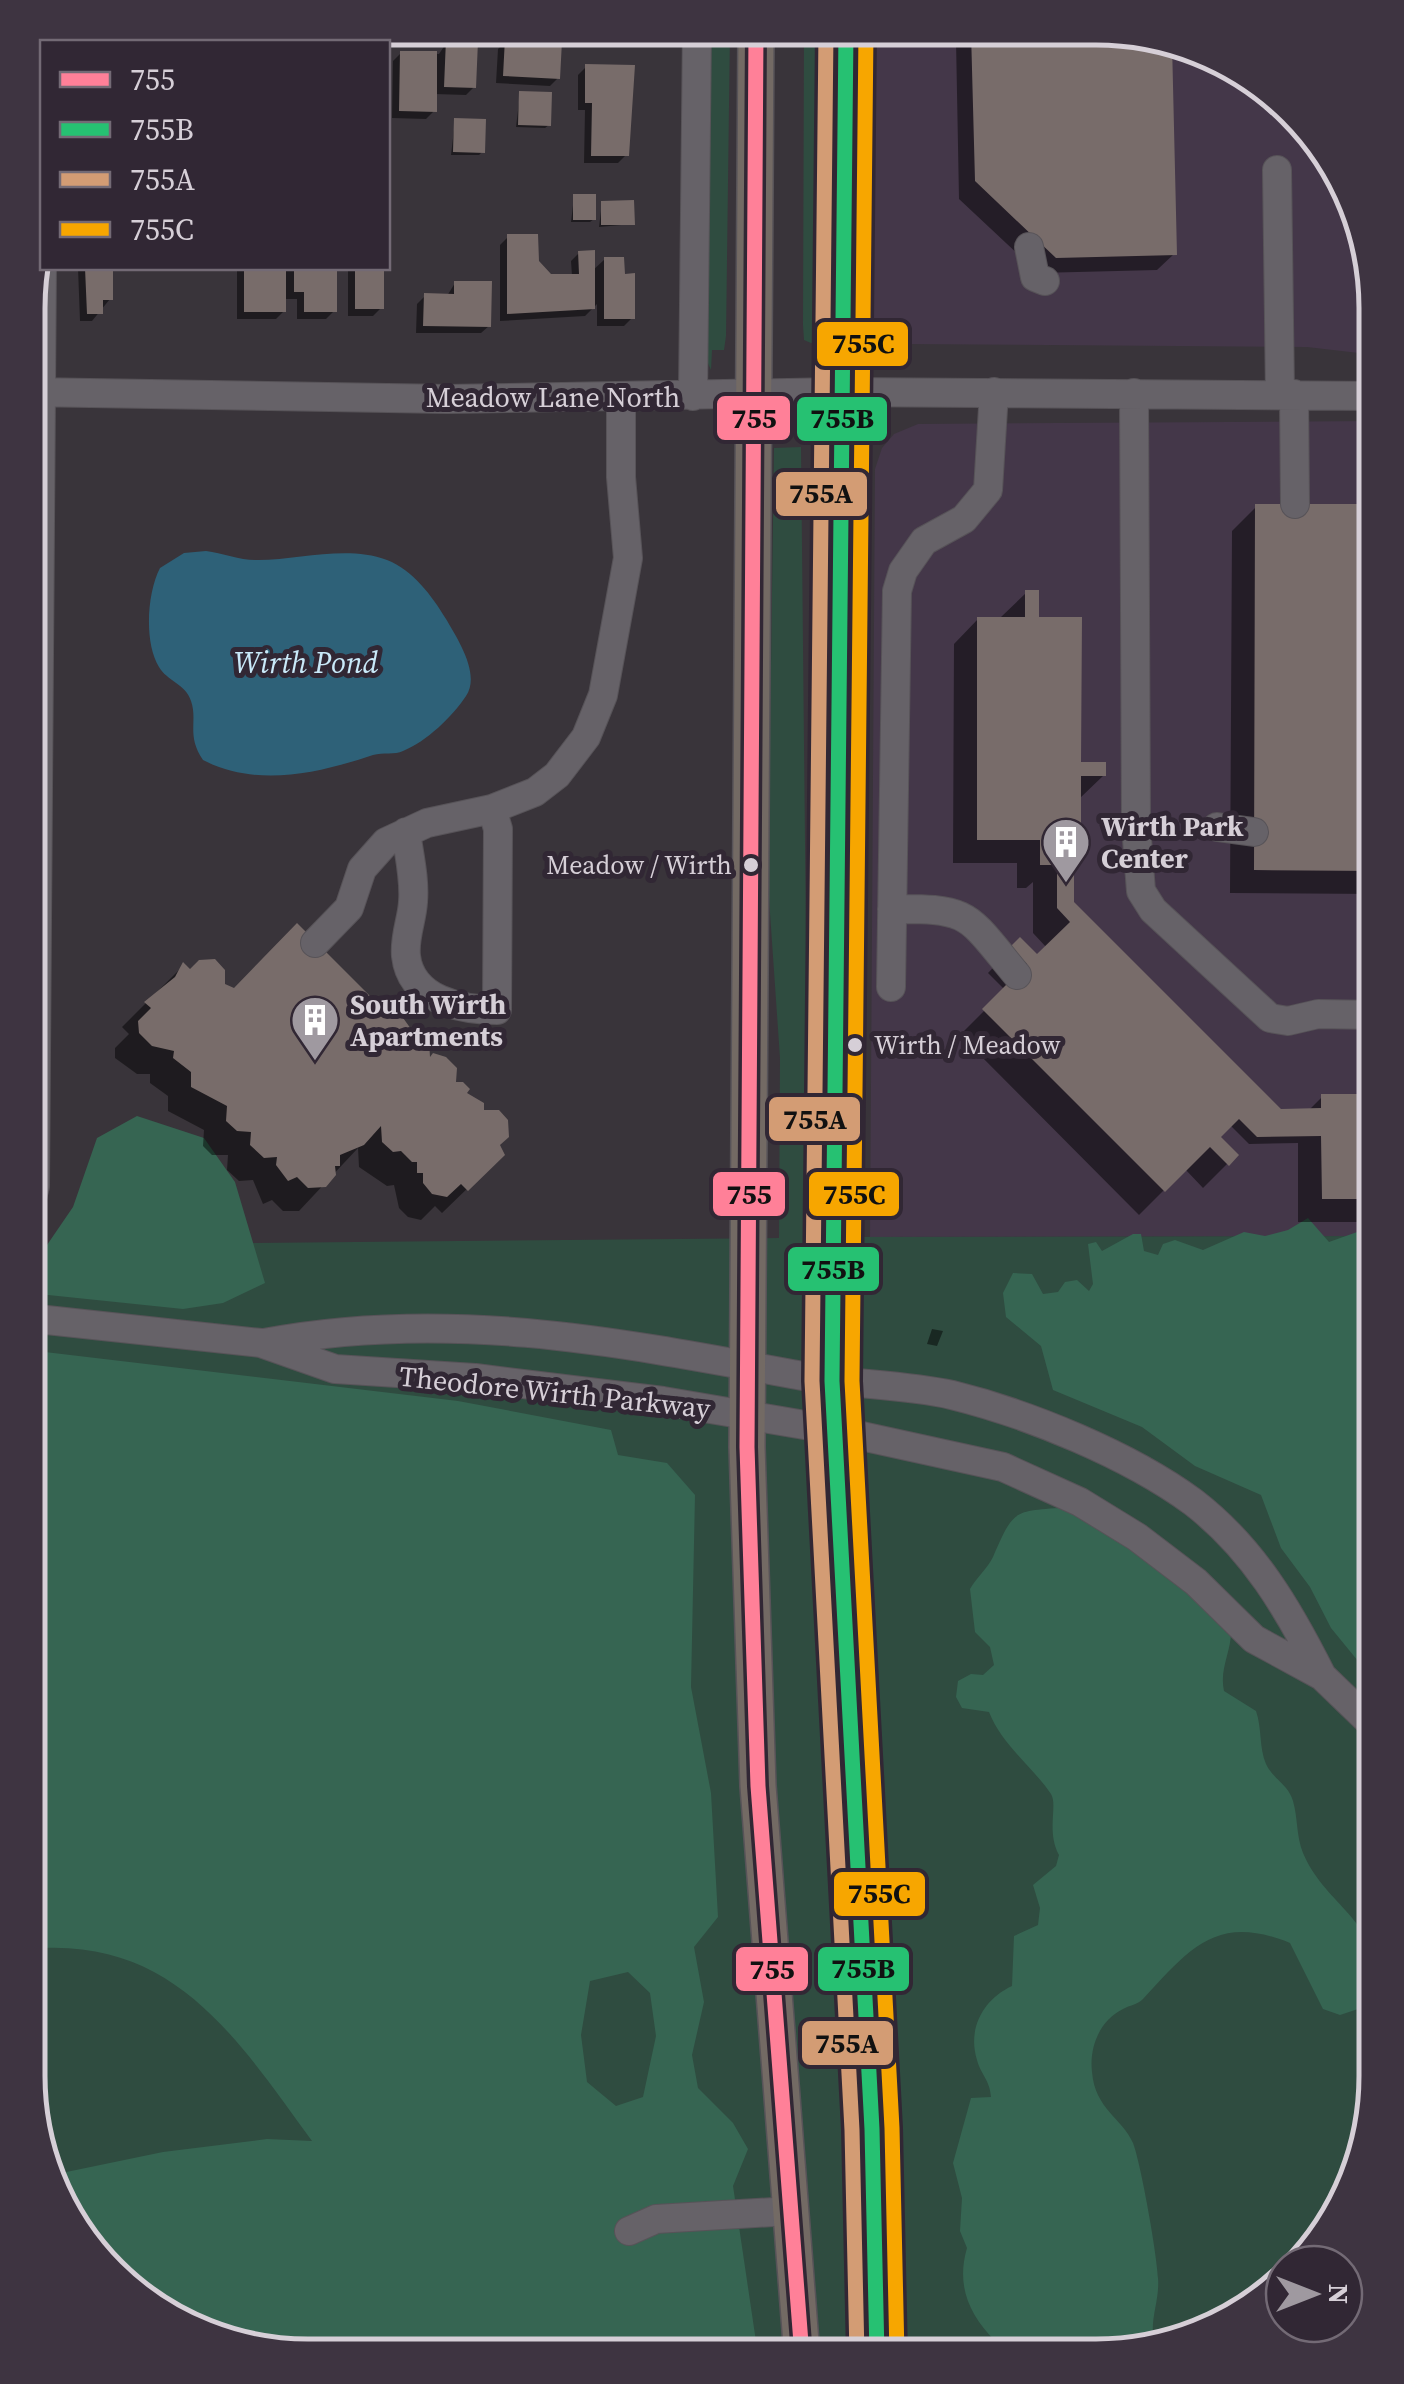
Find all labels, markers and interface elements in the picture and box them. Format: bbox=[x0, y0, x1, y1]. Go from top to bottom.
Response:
legend bbox=[40, 40, 390, 270]
text: 755 bbox=[130, 59, 175, 100]
text: 755B bbox=[130, 109, 194, 150]
text: 755A bbox=[130, 159, 195, 200]
text: 755C bbox=[130, 209, 194, 250]
line badge: 755C bbox=[815, 320, 910, 368]
text: 755C bbox=[832, 324, 894, 362]
street label: Meadow Lane North bbox=[426, 378, 680, 416]
line badge: 755 bbox=[715, 394, 792, 442]
line badge: 755B bbox=[795, 395, 889, 443]
text: 755 bbox=[731, 399, 777, 437]
text: 755B bbox=[810, 399, 874, 437]
line badge: 755A bbox=[774, 470, 869, 518]
text: 755A bbox=[789, 474, 853, 512]
water label: Wirth Pond bbox=[234, 642, 379, 683]
place label: Wirth Park Center bbox=[1101, 807, 1244, 877]
building icon: Wirth Park Center bbox=[1040, 816, 1092, 884]
place label: Meadow / Wirth bbox=[546, 847, 732, 883]
marker: Meadow / Wirth bbox=[741, 855, 761, 875]
place label: South Wirth Apartments bbox=[350, 985, 506, 1055]
building icon: South Wirth Apartments bbox=[289, 994, 341, 1062]
place label: Wirth / Meadow bbox=[874, 1027, 1061, 1063]
marker: Wirth / Meadow bbox=[845, 1035, 865, 1055]
line badge: 755A bbox=[767, 1095, 862, 1143]
text: 755A bbox=[783, 1100, 847, 1138]
line badge: 755 bbox=[711, 1170, 787, 1218]
line badge: 755C bbox=[807, 1170, 901, 1218]
text: 755 bbox=[726, 1175, 772, 1213]
text: 755C bbox=[823, 1175, 885, 1213]
line badge: 755B bbox=[786, 1245, 881, 1293]
text: 755B bbox=[801, 1250, 865, 1288]
street label: Theodore Wirth Parkway bbox=[398, 1357, 713, 1427]
line badge: 755C bbox=[832, 1870, 927, 1918]
text: 755C bbox=[848, 1874, 910, 1912]
line badge: 755 bbox=[734, 1945, 810, 1993]
line badge: 755B bbox=[816, 1945, 911, 1993]
text: 755B bbox=[831, 1949, 895, 1987]
text: 755 bbox=[749, 1950, 795, 1988]
line badge: 755A bbox=[800, 2019, 895, 2067]
text: 755A bbox=[815, 2024, 879, 2062]
north arrow bbox=[1264, 2244, 1364, 2344]
text: N bbox=[1320, 2284, 1358, 2304]

